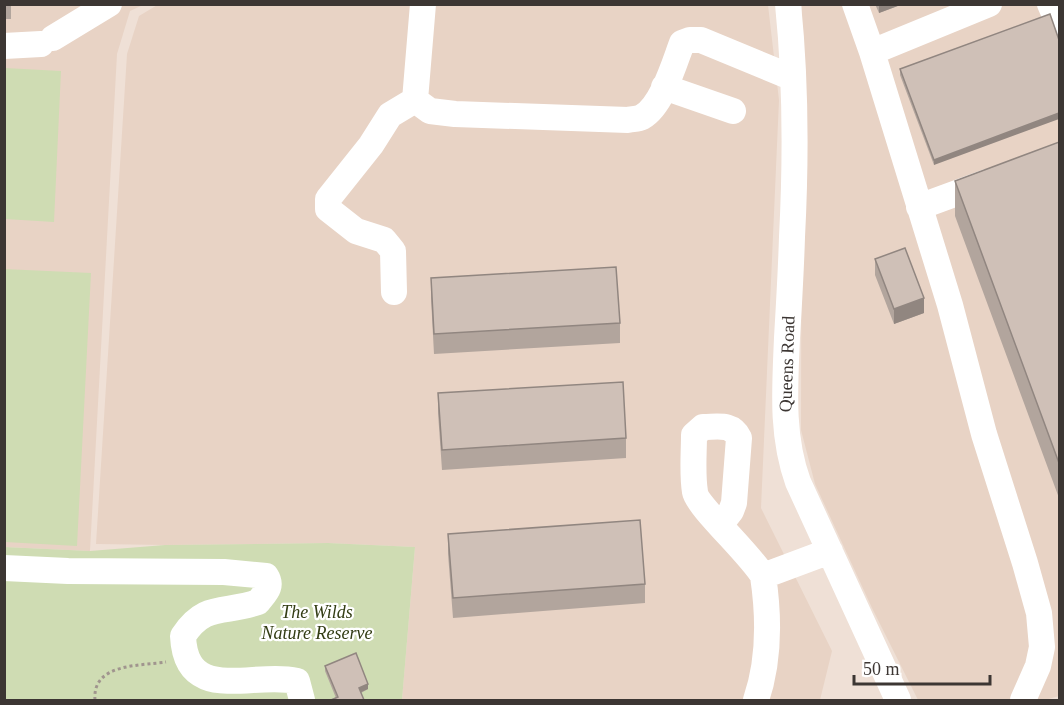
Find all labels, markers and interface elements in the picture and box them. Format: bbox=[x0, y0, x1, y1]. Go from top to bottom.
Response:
street label: Queens Road bbox=[775, 315, 799, 413]
park label: The Wilds Nature Reserve bbox=[261, 602, 372, 643]
scale bar bbox=[854, 648, 990, 686]
text: 50 m bbox=[863, 659, 900, 679]

